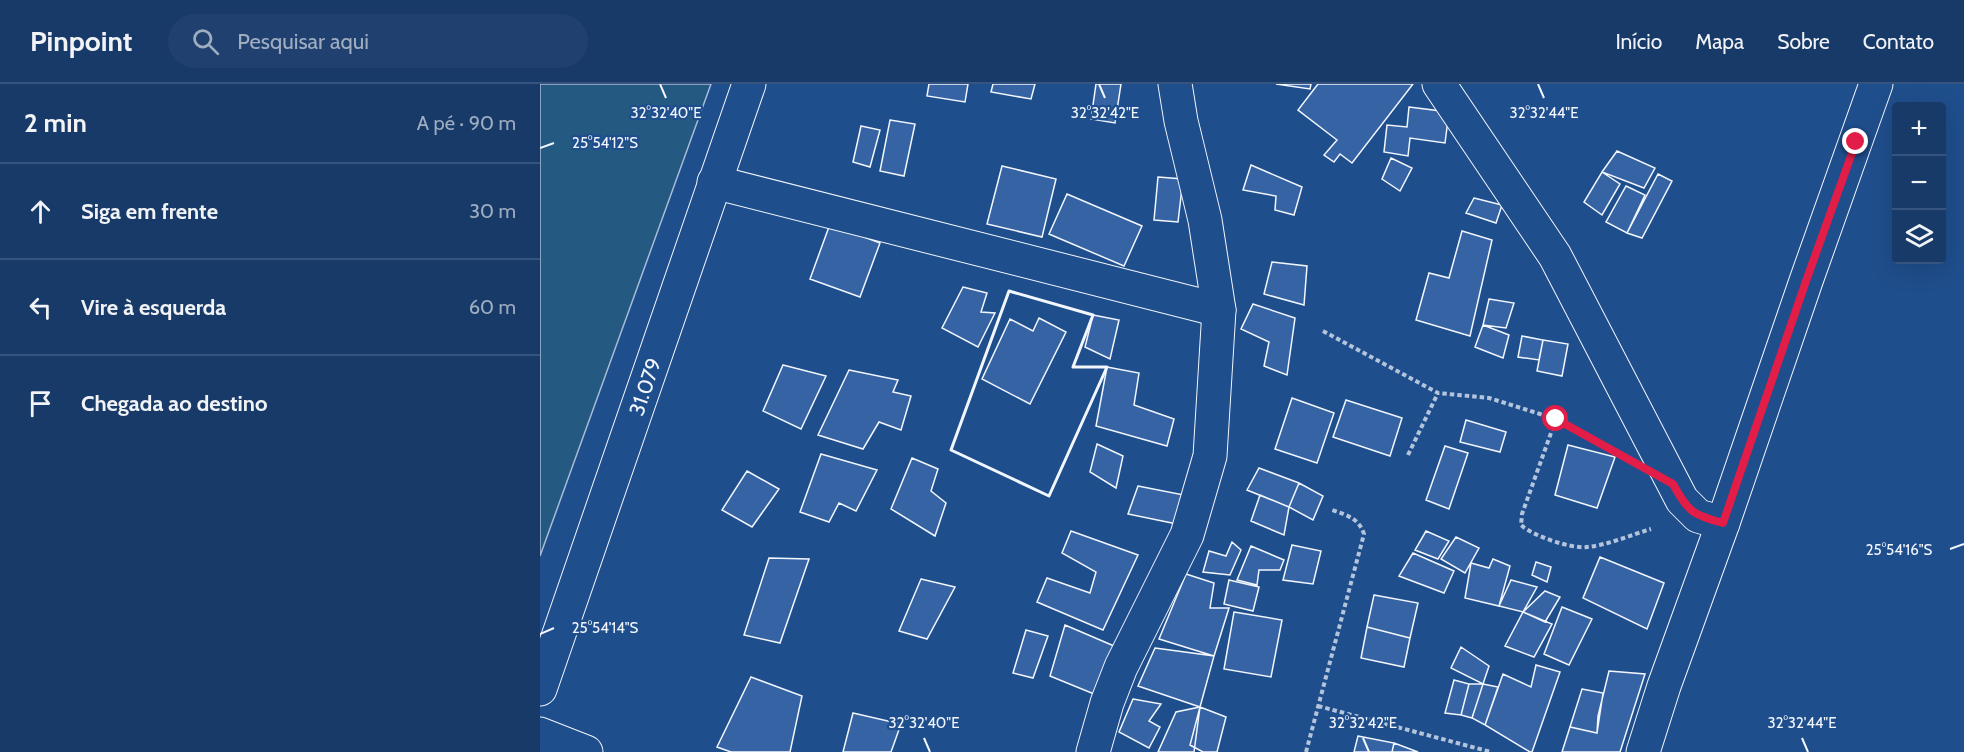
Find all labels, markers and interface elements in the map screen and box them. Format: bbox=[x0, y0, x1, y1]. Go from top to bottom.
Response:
search box bbox=[168, 14, 588, 68]
text: Pinpoint bbox=[30, 24, 132, 58]
icon: search bbox=[189, 25, 222, 58]
text: Pesquisar aqui bbox=[237, 28, 369, 55]
text: Início bbox=[1615, 29, 1662, 54]
text: Mapa bbox=[1695, 29, 1744, 54]
text: Sobre bbox=[1777, 29, 1830, 54]
text: Contato bbox=[1863, 29, 1934, 54]
map controls bbox=[1892, 102, 1946, 264]
button: + bbox=[1892, 102, 1946, 156]
text: 32°32'40"E bbox=[631, 104, 701, 122]
text: 32°32'42"E bbox=[1071, 104, 1139, 122]
text: 32°32'44"E bbox=[1510, 104, 1578, 122]
text: 2 min bbox=[24, 107, 87, 139]
text: A pé · 90 m bbox=[417, 111, 516, 135]
route end bbox=[1842, 128, 1868, 154]
text: 25°54'12"S bbox=[572, 134, 638, 152]
button: − bbox=[1892, 156, 1946, 210]
icon: ahead bbox=[24, 195, 57, 228]
text: Siga em frente bbox=[81, 198, 218, 225]
text: 30 m bbox=[469, 199, 516, 223]
button: layers bbox=[1892, 210, 1946, 264]
icon: left bbox=[24, 291, 57, 324]
text: Vire à esquerda bbox=[81, 294, 226, 321]
text: 60 m bbox=[469, 295, 516, 319]
street label: 31.079 bbox=[623, 354, 666, 419]
icon: arrive bbox=[24, 387, 57, 420]
text: Chegada ao destino bbox=[81, 390, 267, 417]
route start bbox=[1542, 405, 1568, 431]
text: 25°54'16"S bbox=[1866, 541, 1932, 559]
text: 25°54'14"S bbox=[572, 619, 638, 637]
text: 32°32'40"E bbox=[889, 714, 959, 732]
text: 32°32'42"E bbox=[1329, 714, 1397, 732]
text: 32°32'44"E bbox=[1768, 714, 1836, 732]

